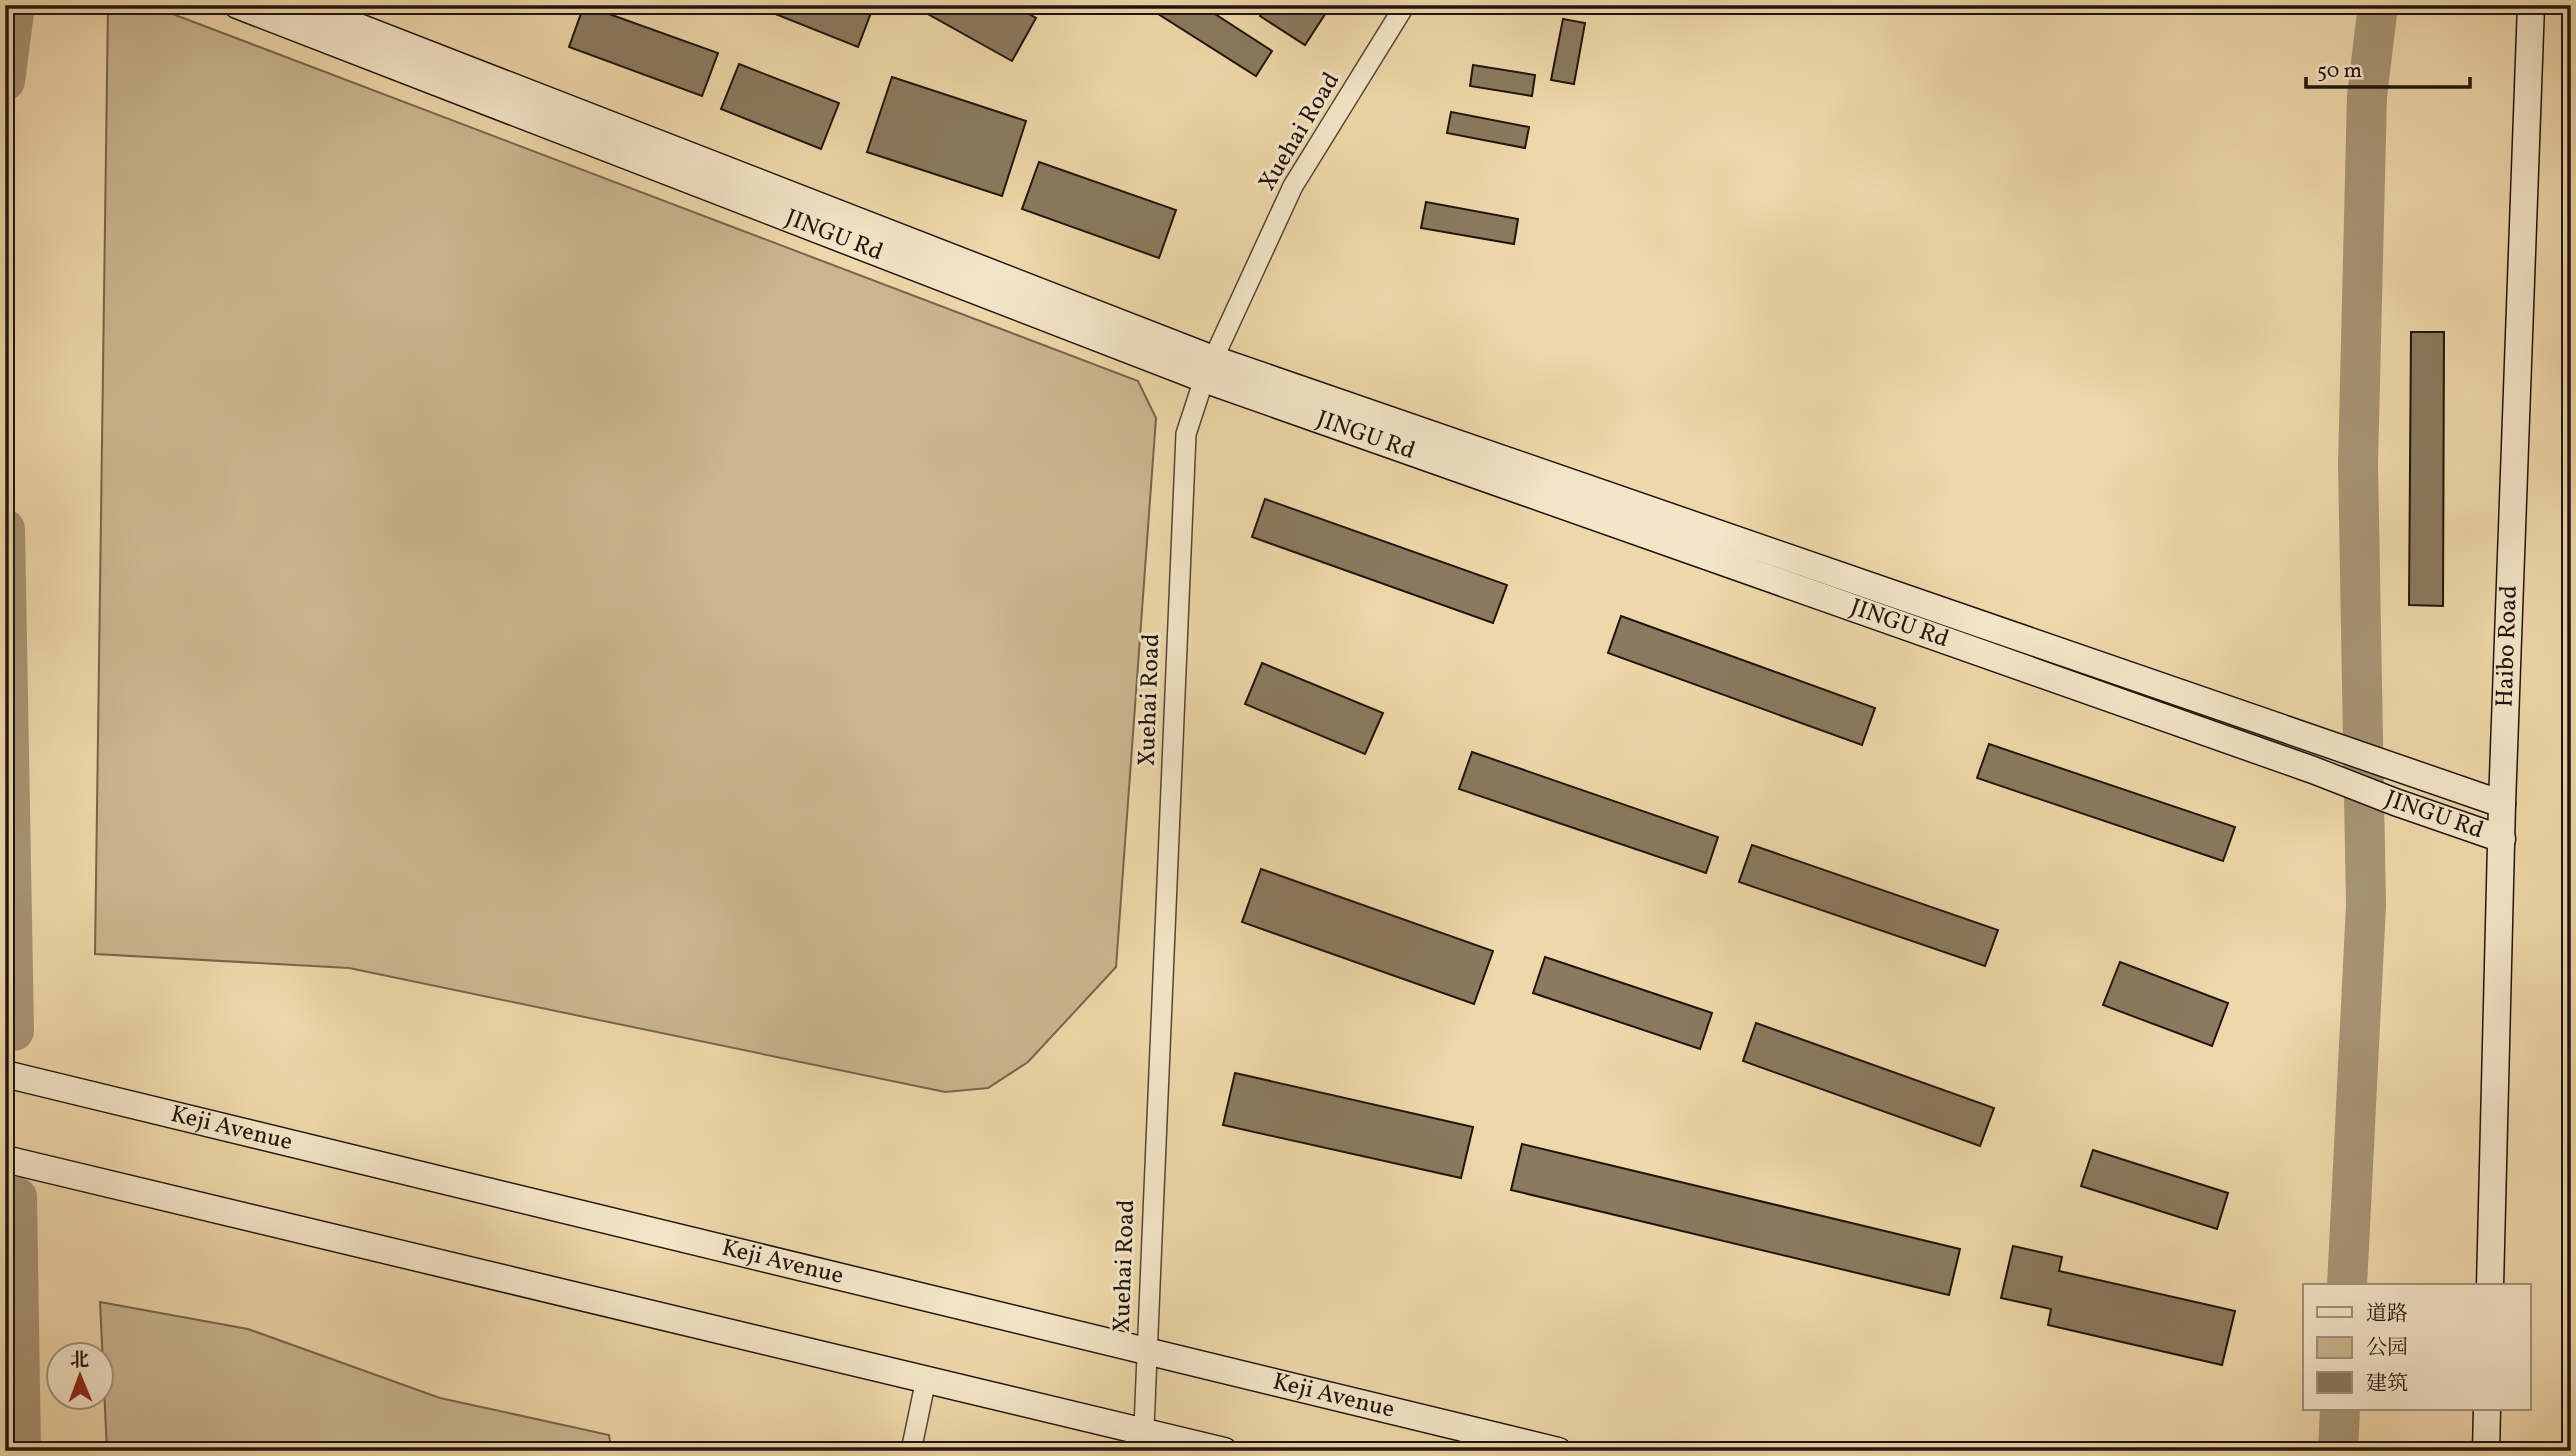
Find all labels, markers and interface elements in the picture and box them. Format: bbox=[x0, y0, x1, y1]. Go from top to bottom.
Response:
scale bar bbox=[2306, 46, 2471, 90]
text: 50 m bbox=[2317, 57, 2362, 86]
street label: Xuehai Road bbox=[1251, 66, 1349, 198]
street label: JINGU Rd bbox=[780, 202, 888, 270]
street label: JINGU Rd bbox=[1312, 403, 1419, 469]
street label: Haibo Road bbox=[2489, 585, 2527, 708]
street label: JINGU Rd bbox=[1845, 591, 1953, 657]
street label: Xuehai Road bbox=[1131, 633, 1169, 767]
street label: JINGU Rd bbox=[2380, 783, 2488, 848]
street label: Keji Avenue bbox=[167, 1098, 296, 1160]
street label: Xuehai Road bbox=[1106, 1199, 1144, 1333]
street label: Keji Avenue bbox=[718, 1232, 847, 1294]
legend bbox=[2303, 1284, 2530, 1410]
text: 道路 bbox=[2366, 1300, 2408, 1329]
text: 公园 bbox=[2366, 1334, 2408, 1363]
north arrow bbox=[46, 1340, 116, 1410]
text: 北 bbox=[70, 1348, 89, 1374]
street label: Keji Avenue bbox=[1269, 1365, 1398, 1428]
text: 建筑 bbox=[2366, 1370, 2408, 1399]

